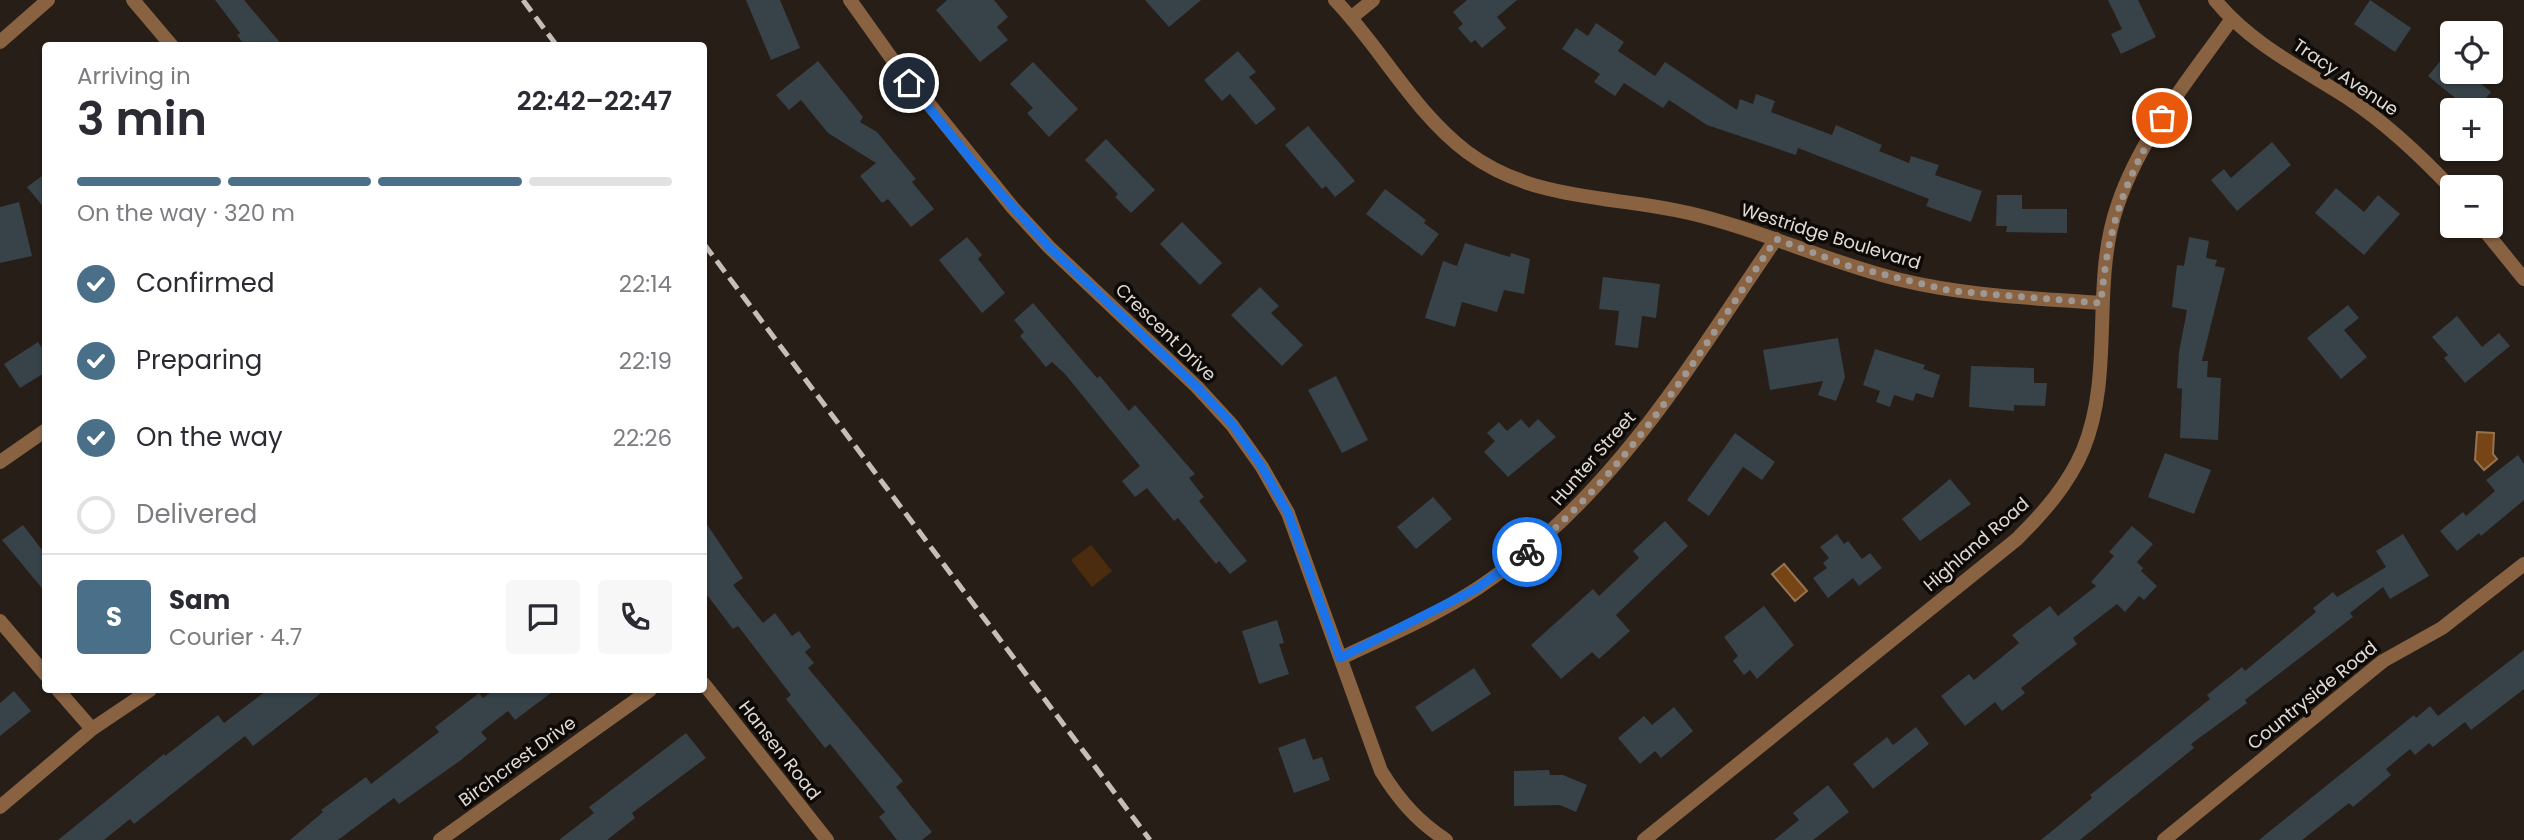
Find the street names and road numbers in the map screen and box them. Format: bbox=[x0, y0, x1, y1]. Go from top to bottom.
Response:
street label: Tracy Avenue bbox=[2288, 33, 2404, 121]
street label: Westridge Boulevard bbox=[1738, 197, 1924, 275]
street label: Crescent Drive bbox=[1110, 277, 1222, 387]
street label: Hunter Street bbox=[1545, 405, 1641, 511]
street label: Highland Road bbox=[1918, 491, 2034, 597]
street label: Countryside Road bbox=[2242, 635, 2382, 755]
street label: Hansen Road bbox=[733, 695, 827, 805]
street label: Birchcrest Drive bbox=[453, 710, 581, 812]

